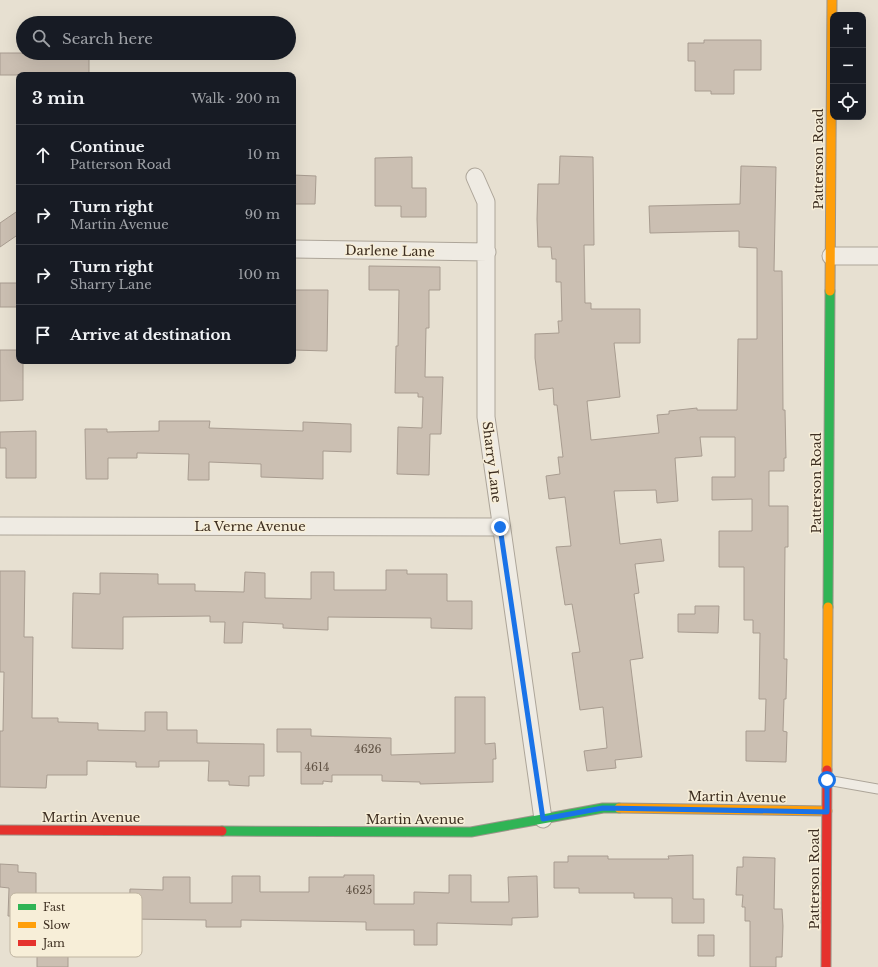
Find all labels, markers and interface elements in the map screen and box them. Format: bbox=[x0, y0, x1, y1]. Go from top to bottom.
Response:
map controls bbox=[830, 12, 866, 120]
button: + bbox=[830, 12, 866, 48]
search box bbox=[16, 16, 296, 60]
icon: search bbox=[30, 27, 52, 49]
text: Search here bbox=[62, 29, 153, 48]
button: − bbox=[830, 48, 866, 84]
button: locate bbox=[830, 84, 866, 120]
text: 3 min bbox=[32, 88, 85, 109]
text: Walk · 200 m bbox=[191, 90, 280, 107]
street label: Patterson Road bbox=[810, 108, 827, 210]
text: Continue bbox=[70, 137, 145, 156]
icon: ahead bbox=[32, 144, 54, 166]
text: 10 m bbox=[247, 146, 280, 163]
text: Patterson Road bbox=[70, 156, 171, 173]
text: Turn right bbox=[70, 197, 153, 216]
icon: right bbox=[32, 204, 54, 226]
text: 90 m bbox=[245, 206, 280, 223]
text: Martin Avenue bbox=[70, 216, 169, 233]
street label: Darlene Lane bbox=[345, 242, 435, 260]
text: Turn right bbox=[70, 257, 153, 276]
icon: right bbox=[32, 264, 54, 286]
text: 100 m bbox=[238, 266, 280, 283]
text: Sharry Lane bbox=[70, 276, 152, 293]
icon: arrive bbox=[32, 324, 54, 346]
text: Arrive at destination bbox=[70, 325, 231, 344]
street label: Sharry Lane bbox=[479, 420, 505, 504]
street label: Patterson Road bbox=[808, 432, 825, 534]
street label: La Verne Avenue bbox=[194, 518, 306, 535]
route end bbox=[491, 518, 509, 536]
house number: 4626 bbox=[354, 742, 382, 756]
house number: 4614 bbox=[305, 760, 329, 774]
route start bbox=[818, 771, 836, 789]
street label: Martin Avenue bbox=[688, 788, 786, 806]
street label: Martin Avenue bbox=[42, 809, 140, 826]
street label: Martin Avenue bbox=[366, 811, 464, 828]
street label: Patterson Road bbox=[806, 828, 823, 930]
house number: 4625 bbox=[346, 883, 372, 897]
legend bbox=[10, 893, 142, 957]
text: Fast bbox=[43, 900, 66, 914]
text: Slow bbox=[43, 918, 71, 932]
text: Jam bbox=[41, 936, 65, 950]

